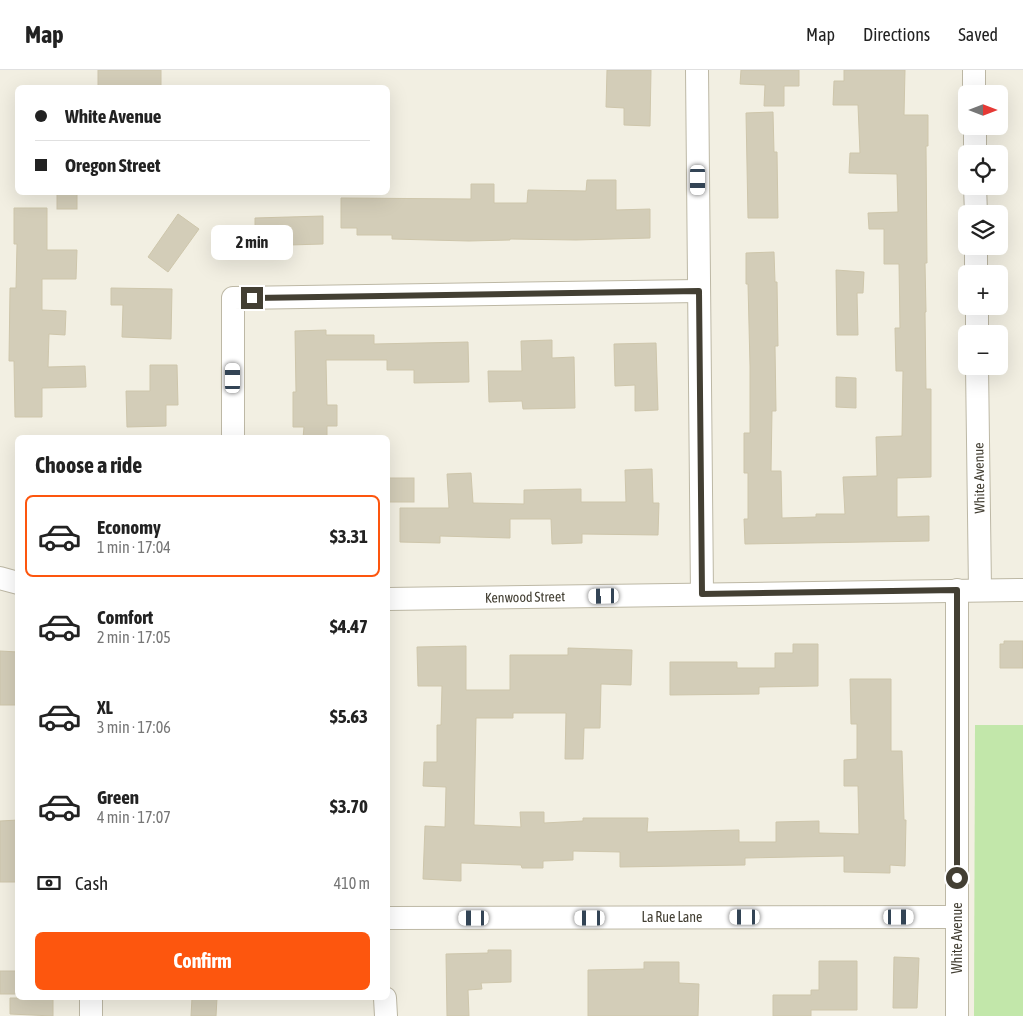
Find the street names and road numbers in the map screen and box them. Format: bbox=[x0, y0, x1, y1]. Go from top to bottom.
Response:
street label: White Avenue bbox=[970, 442, 988, 514]
street label: Kenwood Street bbox=[485, 588, 565, 606]
street label: White Avenue bbox=[949, 902, 965, 974]
street label: La Rue Lane bbox=[642, 909, 702, 925]

